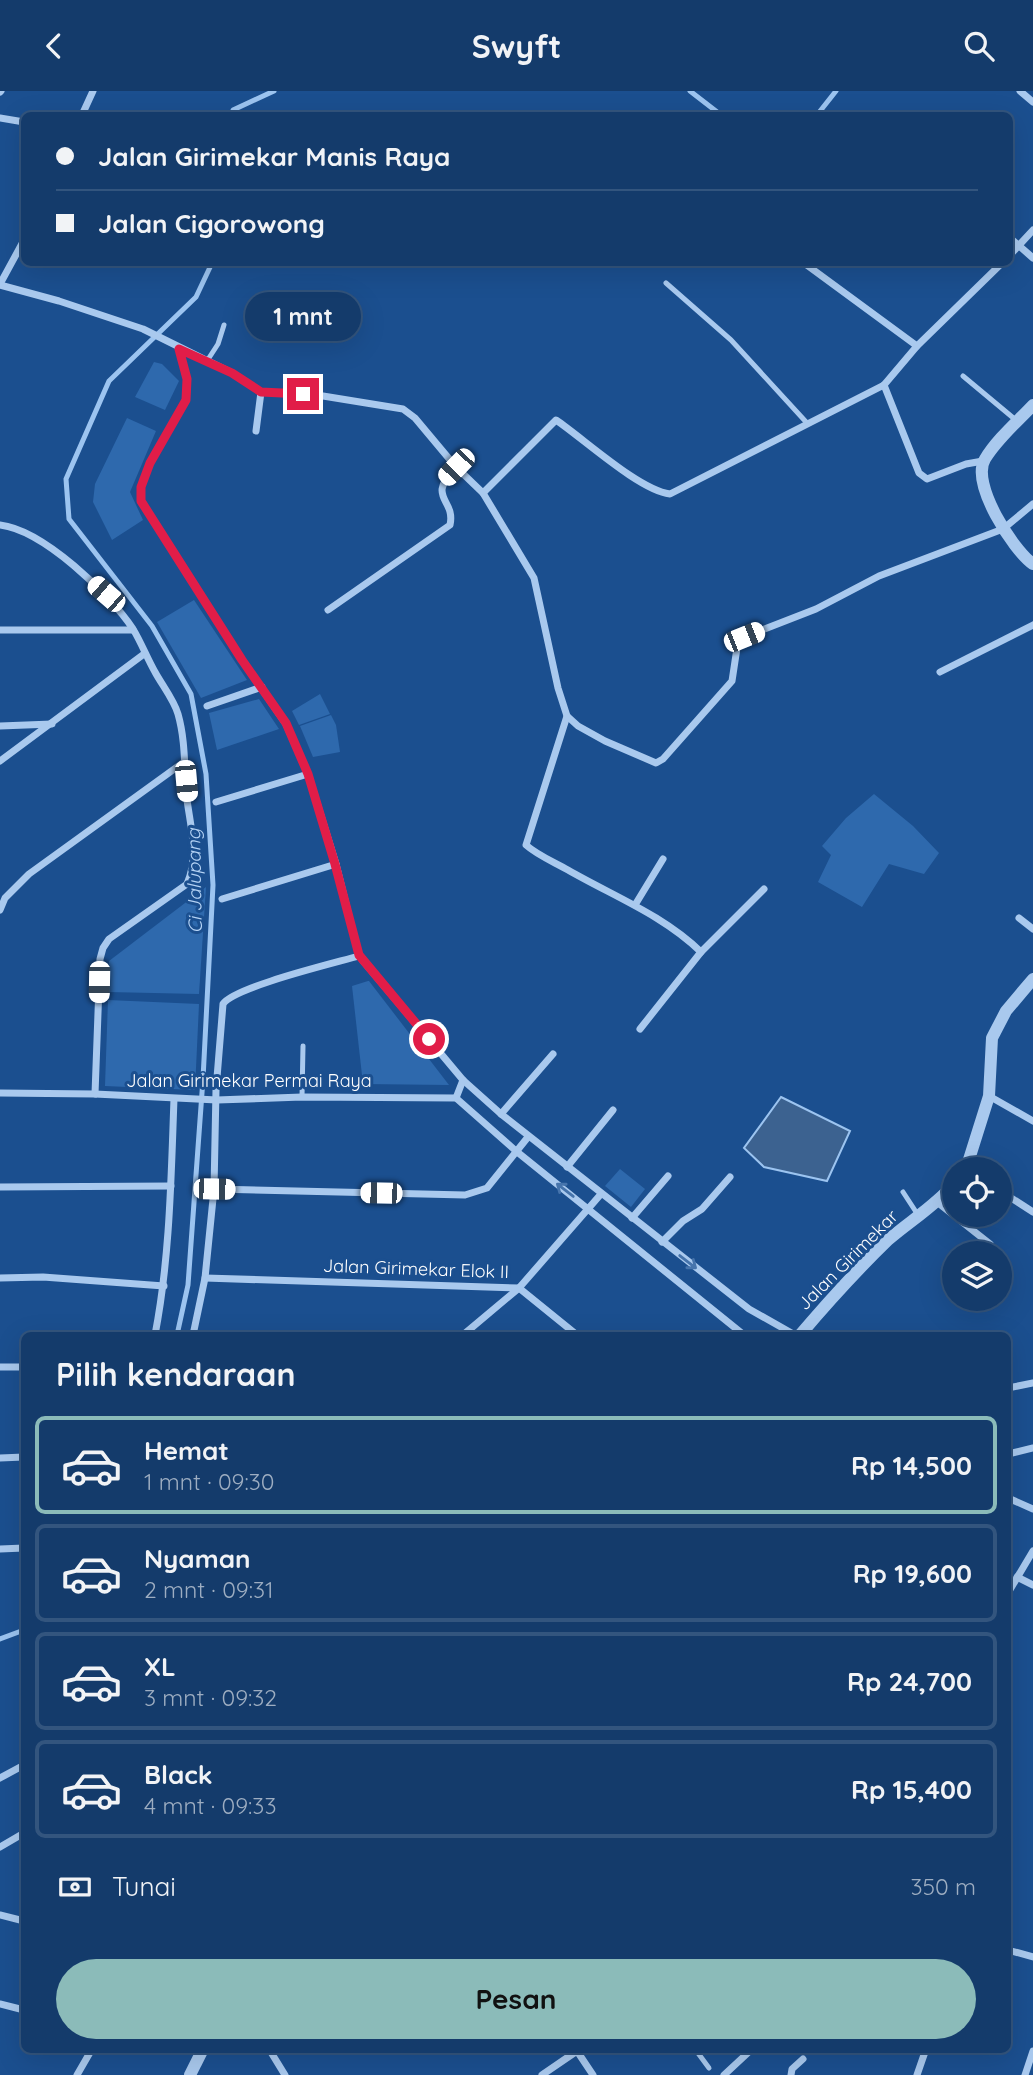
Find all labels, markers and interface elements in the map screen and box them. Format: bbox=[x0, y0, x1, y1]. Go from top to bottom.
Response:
text: Swyft bbox=[472, 26, 561, 66]
icon: back bbox=[35, 27, 73, 65]
icon: search bbox=[960, 27, 998, 65]
text: Jalan Girimekar Manis Raya bbox=[98, 140, 450, 173]
text: Jalan Cigorowong bbox=[98, 207, 325, 240]
callout: 1 mnt bbox=[245, 293, 361, 341]
text: 1 mnt bbox=[273, 302, 333, 331]
route end bbox=[287, 378, 319, 410]
car bbox=[434, 445, 479, 489]
car bbox=[84, 572, 129, 616]
car bbox=[721, 619, 768, 655]
car bbox=[174, 759, 199, 803]
water label: Ci Jalupang bbox=[181, 827, 207, 934]
car bbox=[89, 961, 110, 1003]
route start bbox=[413, 1023, 445, 1055]
street label: Jalan Girimekar Permai Raya bbox=[126, 1069, 372, 1092]
map controls bbox=[942, 1157, 1012, 1311]
button: locate bbox=[942, 1157, 1012, 1227]
car bbox=[193, 1178, 236, 1200]
car bbox=[360, 1182, 403, 1204]
one-way arrow bbox=[557, 1182, 575, 1197]
street label: Jalan Girimekar bbox=[793, 1205, 903, 1315]
button: layers bbox=[942, 1241, 1012, 1311]
street label: Jalan Girimekar Elok II bbox=[323, 1254, 509, 1283]
one-way arrow bbox=[678, 1254, 696, 1269]
text: Pilih kendaraan bbox=[56, 1354, 296, 1394]
icon: car bbox=[60, 1434, 123, 1497]
text: Hemat bbox=[144, 1434, 229, 1467]
text: Rp 14,500 bbox=[851, 1449, 972, 1482]
text: 1 mnt · 09:30 bbox=[144, 1467, 274, 1496]
icon: car bbox=[60, 1542, 123, 1605]
text: Nyaman bbox=[144, 1542, 251, 1575]
text: Rp 19,600 bbox=[853, 1557, 972, 1590]
text: 2 mnt · 09:31 bbox=[144, 1575, 274, 1604]
icon: car bbox=[60, 1650, 123, 1713]
text: XL bbox=[144, 1650, 176, 1683]
text: Rp 24,700 bbox=[847, 1665, 972, 1698]
text: 3 mnt · 09:32 bbox=[144, 1683, 277, 1712]
icon: car bbox=[60, 1758, 123, 1821]
text: Black bbox=[144, 1758, 213, 1791]
text: Rp 15,400 bbox=[851, 1773, 972, 1806]
text: 4 mnt · 09:33 bbox=[144, 1791, 276, 1820]
icon: cash bbox=[56, 1868, 94, 1906]
text: Tunai bbox=[112, 1870, 176, 1903]
text: 350 m bbox=[910, 1872, 976, 1901]
button: Pesan bbox=[56, 1959, 976, 2039]

